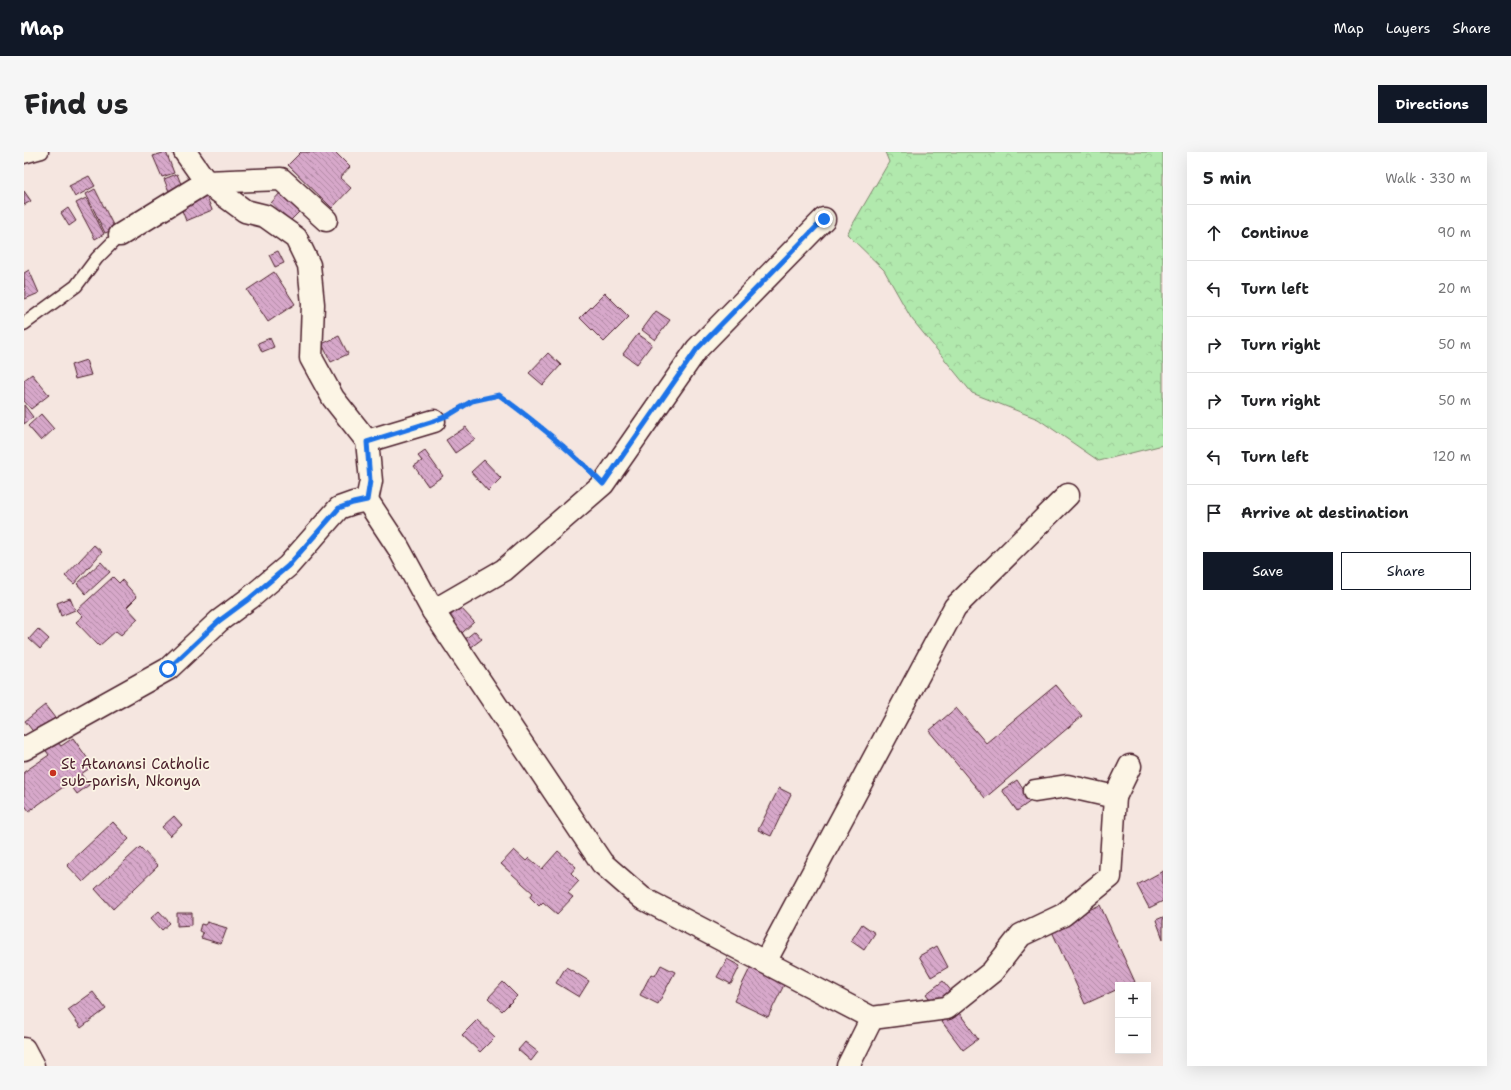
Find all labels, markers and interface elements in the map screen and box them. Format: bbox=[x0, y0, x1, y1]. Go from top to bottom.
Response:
text: Map bbox=[20, 16, 64, 41]
text: Map bbox=[1334, 19, 1364, 37]
text: Layers bbox=[1386, 19, 1430, 37]
text: Share bbox=[1452, 19, 1491, 37]
text: Find us bbox=[24, 85, 129, 123]
button: Directions bbox=[1378, 85, 1487, 123]
text: 5 min bbox=[1203, 167, 1251, 189]
text: Walk · 330 m bbox=[1385, 170, 1471, 187]
route end bbox=[815, 210, 833, 228]
icon: ahead bbox=[1203, 222, 1225, 244]
text: Continue bbox=[1241, 223, 1309, 243]
text: 90 m bbox=[1437, 224, 1471, 241]
icon: left bbox=[1203, 278, 1225, 300]
text: Turn left bbox=[1241, 279, 1309, 299]
text: 20 m bbox=[1438, 280, 1471, 297]
icon: right bbox=[1203, 334, 1225, 356]
text: Turn right bbox=[1241, 335, 1321, 355]
text: 50 m bbox=[1438, 336, 1471, 353]
icon: right bbox=[1203, 390, 1225, 412]
text: Turn right bbox=[1241, 391, 1321, 411]
text: 50 m bbox=[1438, 392, 1471, 409]
icon: left bbox=[1203, 446, 1225, 468]
text: Turn left bbox=[1241, 447, 1309, 467]
text: 120 m bbox=[1433, 448, 1471, 465]
icon: arrive bbox=[1203, 502, 1225, 524]
text: Arrive at destination bbox=[1241, 503, 1409, 523]
button: Save bbox=[1203, 552, 1333, 590]
button: Share bbox=[1341, 552, 1471, 590]
route start bbox=[159, 660, 177, 678]
place label: St Atanansi Catholic sub-parish, Nkonya bbox=[61, 754, 210, 791]
marker: St Atanansi Catholic sub-parish, Nkonya bbox=[48, 768, 58, 778]
map controls bbox=[1115, 982, 1151, 1054]
button: + bbox=[1115, 982, 1151, 1018]
button: − bbox=[1115, 1018, 1151, 1054]

